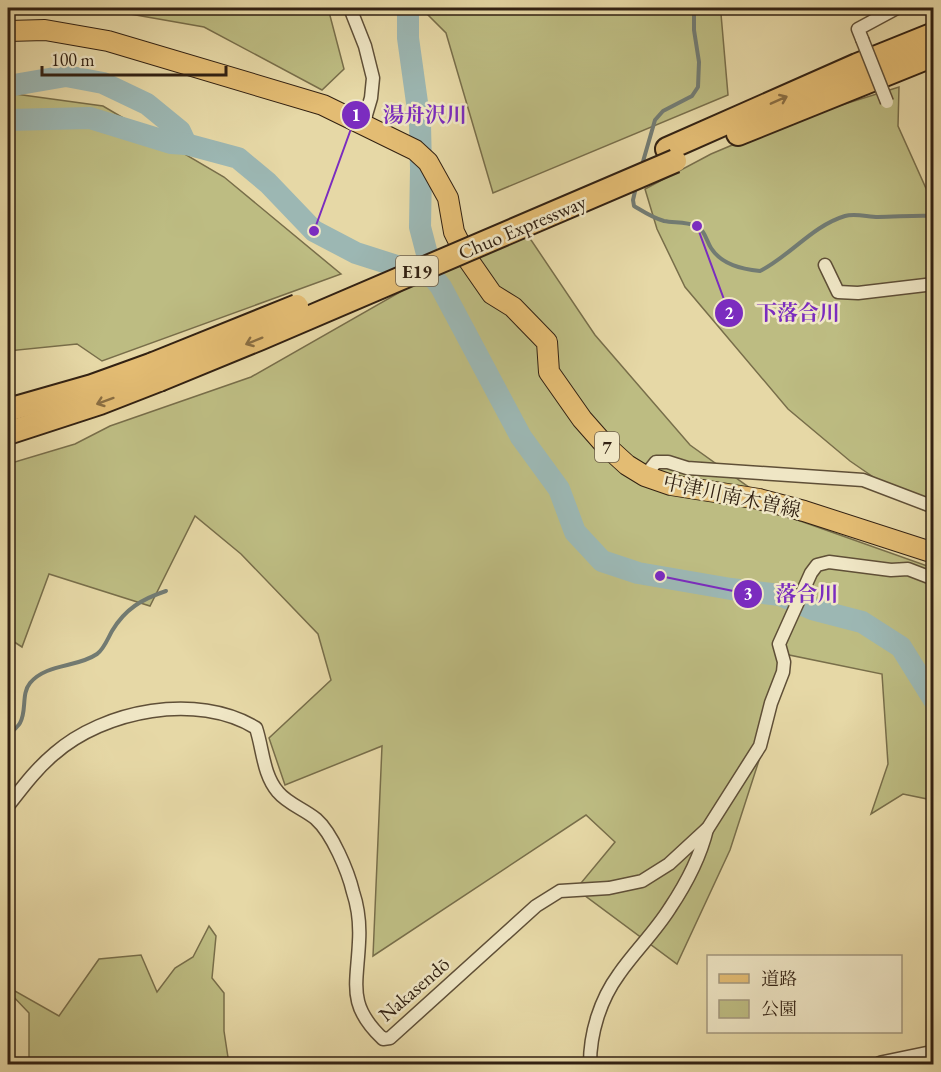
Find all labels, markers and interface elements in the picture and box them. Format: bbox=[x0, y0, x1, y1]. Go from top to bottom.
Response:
scale bar bbox=[42, 39, 226, 77]
text: 100 m bbox=[51, 48, 95, 71]
one-way arrow bbox=[769, 94, 787, 105]
callout: 湯舟沢川 bbox=[341, 95, 479, 134]
text: 湯舟沢川 bbox=[383, 101, 467, 128]
text: 1 bbox=[351, 103, 361, 126]
street label: Chuo Expressway bbox=[454, 188, 590, 266]
road number: E19 bbox=[396, 256, 438, 286]
callout: 下落合川 bbox=[714, 293, 852, 332]
text: 下落合川 bbox=[756, 299, 840, 326]
text: 2 bbox=[724, 301, 734, 324]
one-way arrow bbox=[246, 336, 264, 347]
one-way arrow bbox=[96, 396, 115, 407]
road number: 7 bbox=[595, 432, 619, 462]
street label: 中津川南木曽線 bbox=[661, 469, 803, 523]
callout: 落合川 bbox=[733, 574, 850, 613]
text: 落合川 bbox=[776, 580, 839, 607]
text: 3 bbox=[743, 582, 753, 605]
street label: Nakasendō bbox=[373, 951, 455, 1027]
legend bbox=[707, 955, 902, 1033]
text: 道路 bbox=[761, 967, 797, 990]
text: 公園 bbox=[761, 997, 797, 1020]

